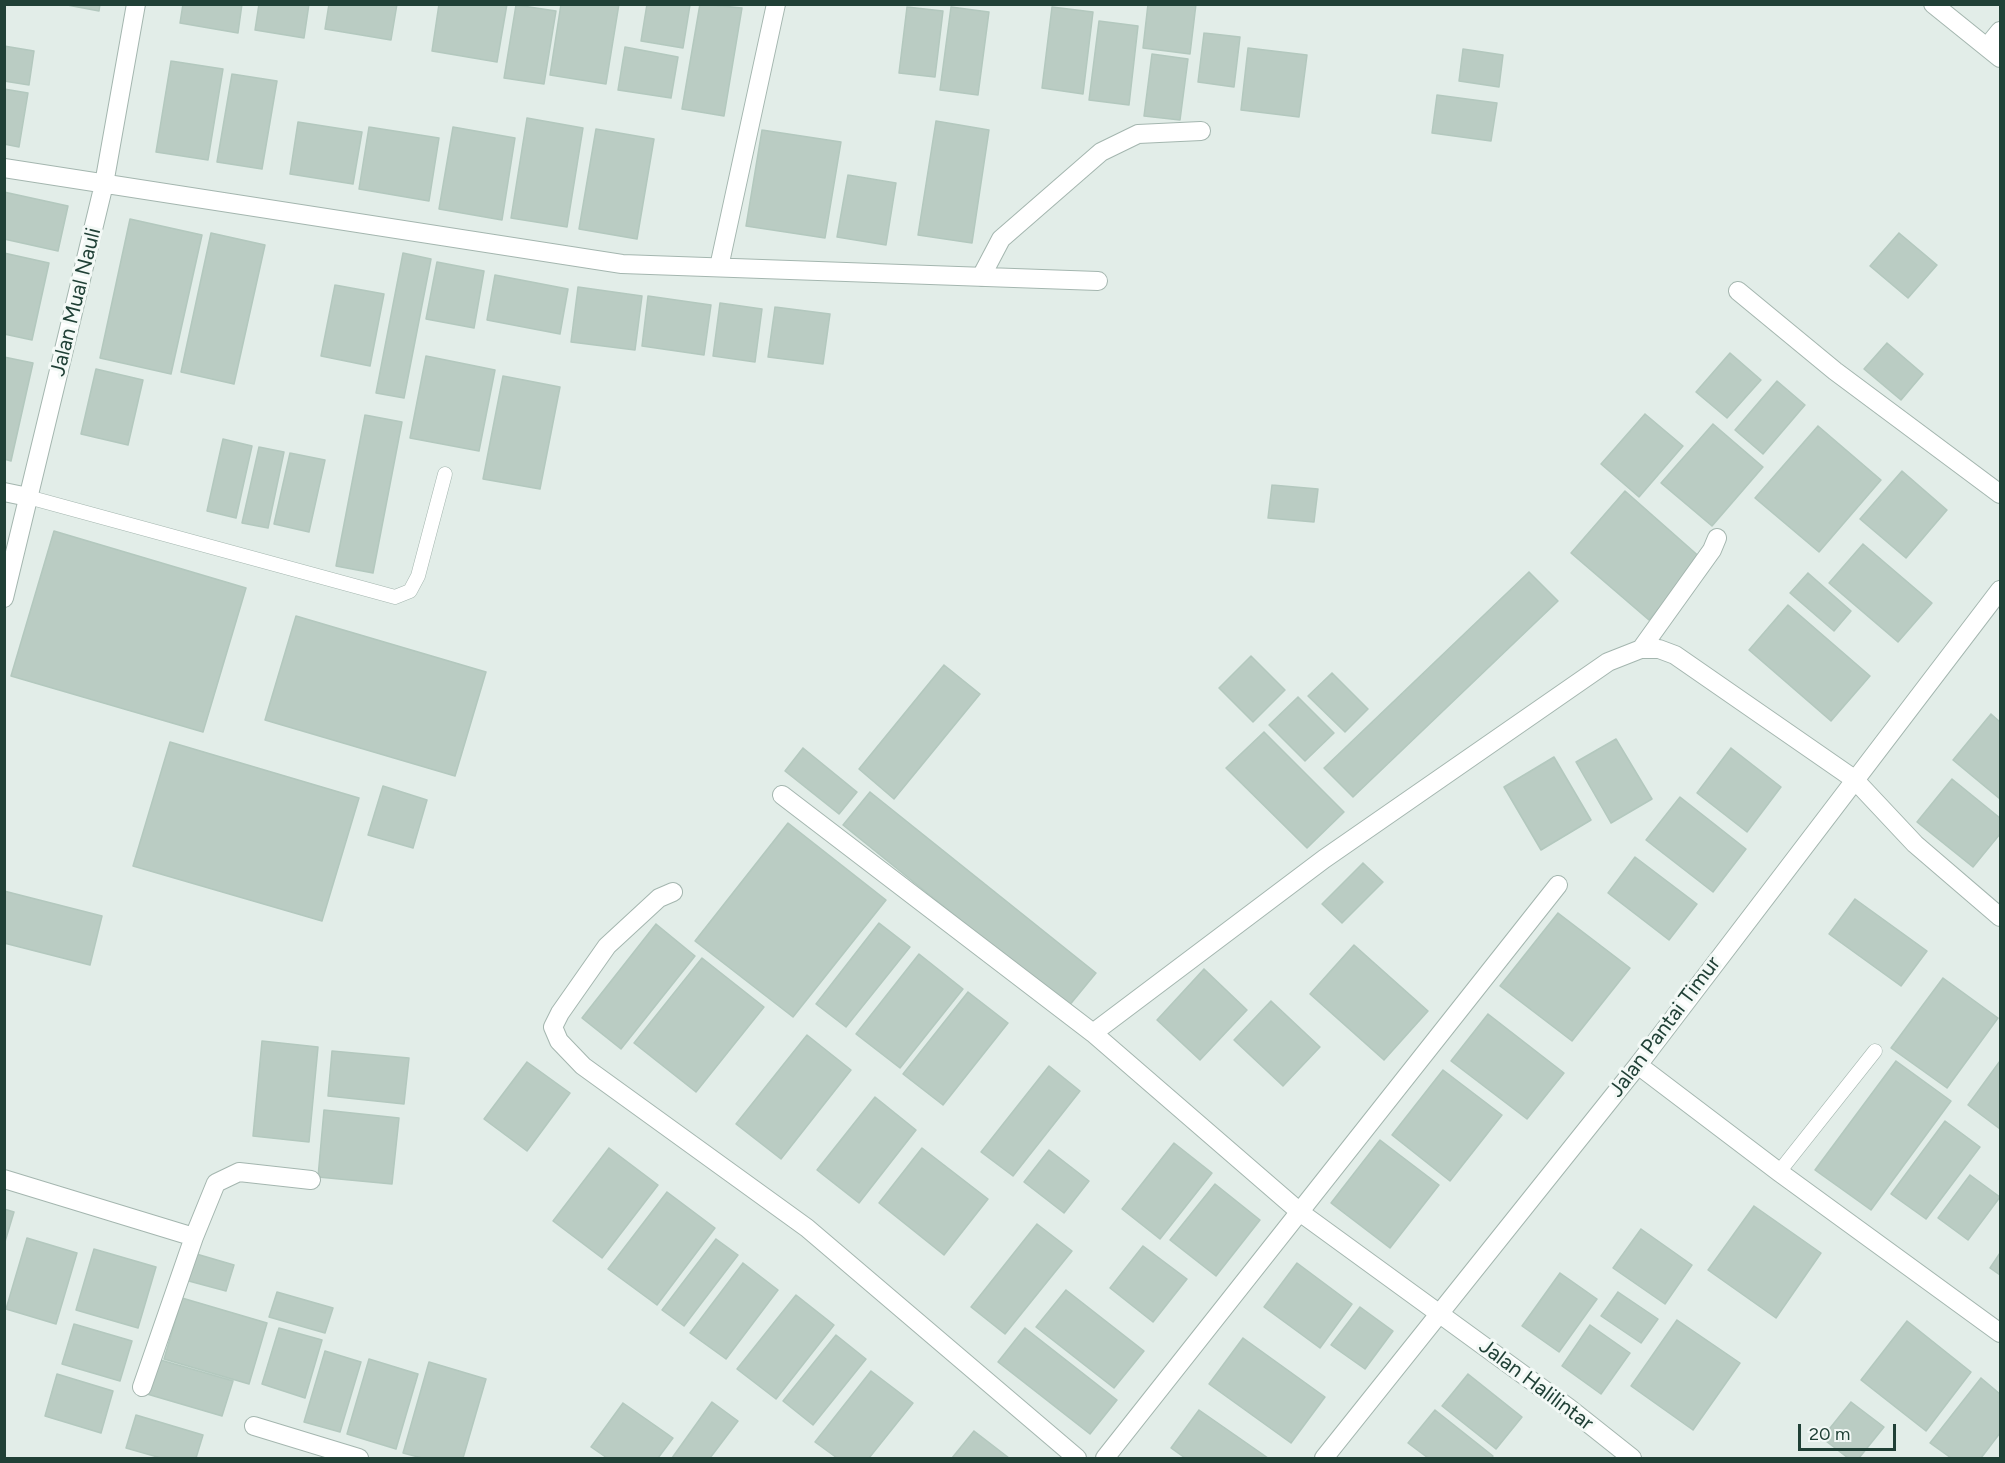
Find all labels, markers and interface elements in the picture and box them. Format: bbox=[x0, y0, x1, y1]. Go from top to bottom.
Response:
street label: Jalan Mual Nauli bbox=[45, 225, 107, 379]
street label: Jalan Pantai Timur bbox=[1604, 952, 1726, 1102]
street label: Jalan Halilintar bbox=[1474, 1334, 1598, 1436]
scale bar bbox=[1801, 1412, 1898, 1450]
text: 20 m bbox=[1809, 1423, 1850, 1445]

